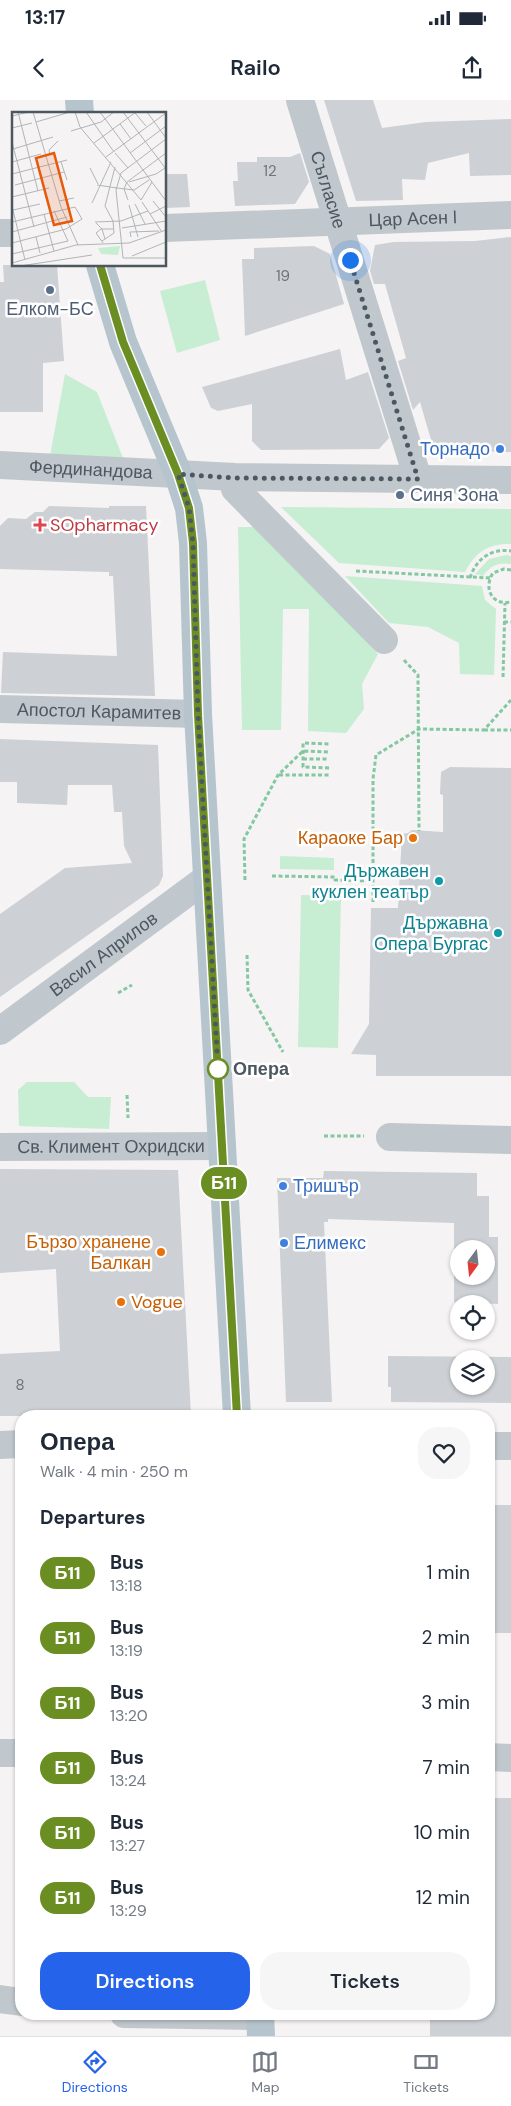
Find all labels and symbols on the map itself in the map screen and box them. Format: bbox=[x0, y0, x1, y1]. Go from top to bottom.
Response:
inset map bbox=[12, 112, 166, 266]
street label: Съгласие bbox=[305, 148, 351, 232]
house number: 12 bbox=[263, 161, 277, 181]
street label: Цар Асен I bbox=[368, 205, 458, 232]
your location bbox=[338, 248, 363, 273]
house number: 19 bbox=[276, 266, 290, 286]
marker: Елком-БС bbox=[44, 284, 56, 296]
place label: Елком-БС bbox=[6, 297, 94, 321]
place label: Торнадо bbox=[420, 437, 490, 461]
marker: Торнадо bbox=[494, 443, 506, 455]
street label: Фердинандова bbox=[28, 455, 154, 485]
place label: Синя Зона bbox=[410, 483, 499, 507]
marker: Синя Зона bbox=[394, 489, 406, 501]
place label: SOpharmacy bbox=[50, 513, 159, 537]
marker: SOpharmacy bbox=[34, 519, 46, 531]
street label: Апостол Карамитев bbox=[17, 697, 181, 726]
place label: Караоке Бар bbox=[298, 826, 403, 850]
marker: Караоке Бар bbox=[407, 832, 419, 844]
place label: Държавен куклен театър bbox=[311, 859, 429, 904]
marker: Държавен куклен театър bbox=[433, 875, 445, 887]
street label: Васил Априлов bbox=[45, 906, 163, 1002]
place label: Държавна Опера Бургас bbox=[374, 911, 489, 956]
marker: Държавна Опера Бургас bbox=[492, 927, 504, 939]
place label: Опера bbox=[233, 1057, 290, 1081]
marker: Опера bbox=[207, 1058, 229, 1080]
street label: Св. Климент Охридски bbox=[17, 1134, 205, 1159]
line badge: Б11 bbox=[195, 1167, 253, 1199]
place label: Тришър bbox=[293, 1174, 359, 1198]
marker: Тришър bbox=[277, 1180, 289, 1192]
place label: Бързо хранене Балкан bbox=[26, 1230, 151, 1275]
place label: Елимекс bbox=[294, 1231, 366, 1255]
marker: Елимекс bbox=[278, 1237, 290, 1249]
north arrow bbox=[450, 1240, 495, 1285]
marker: Бързо хранене Балкан bbox=[155, 1246, 167, 1258]
place label: Vogue bbox=[131, 1290, 183, 1314]
marker: Vogue bbox=[115, 1296, 127, 1308]
house number: 8 bbox=[15, 1375, 25, 1395]

